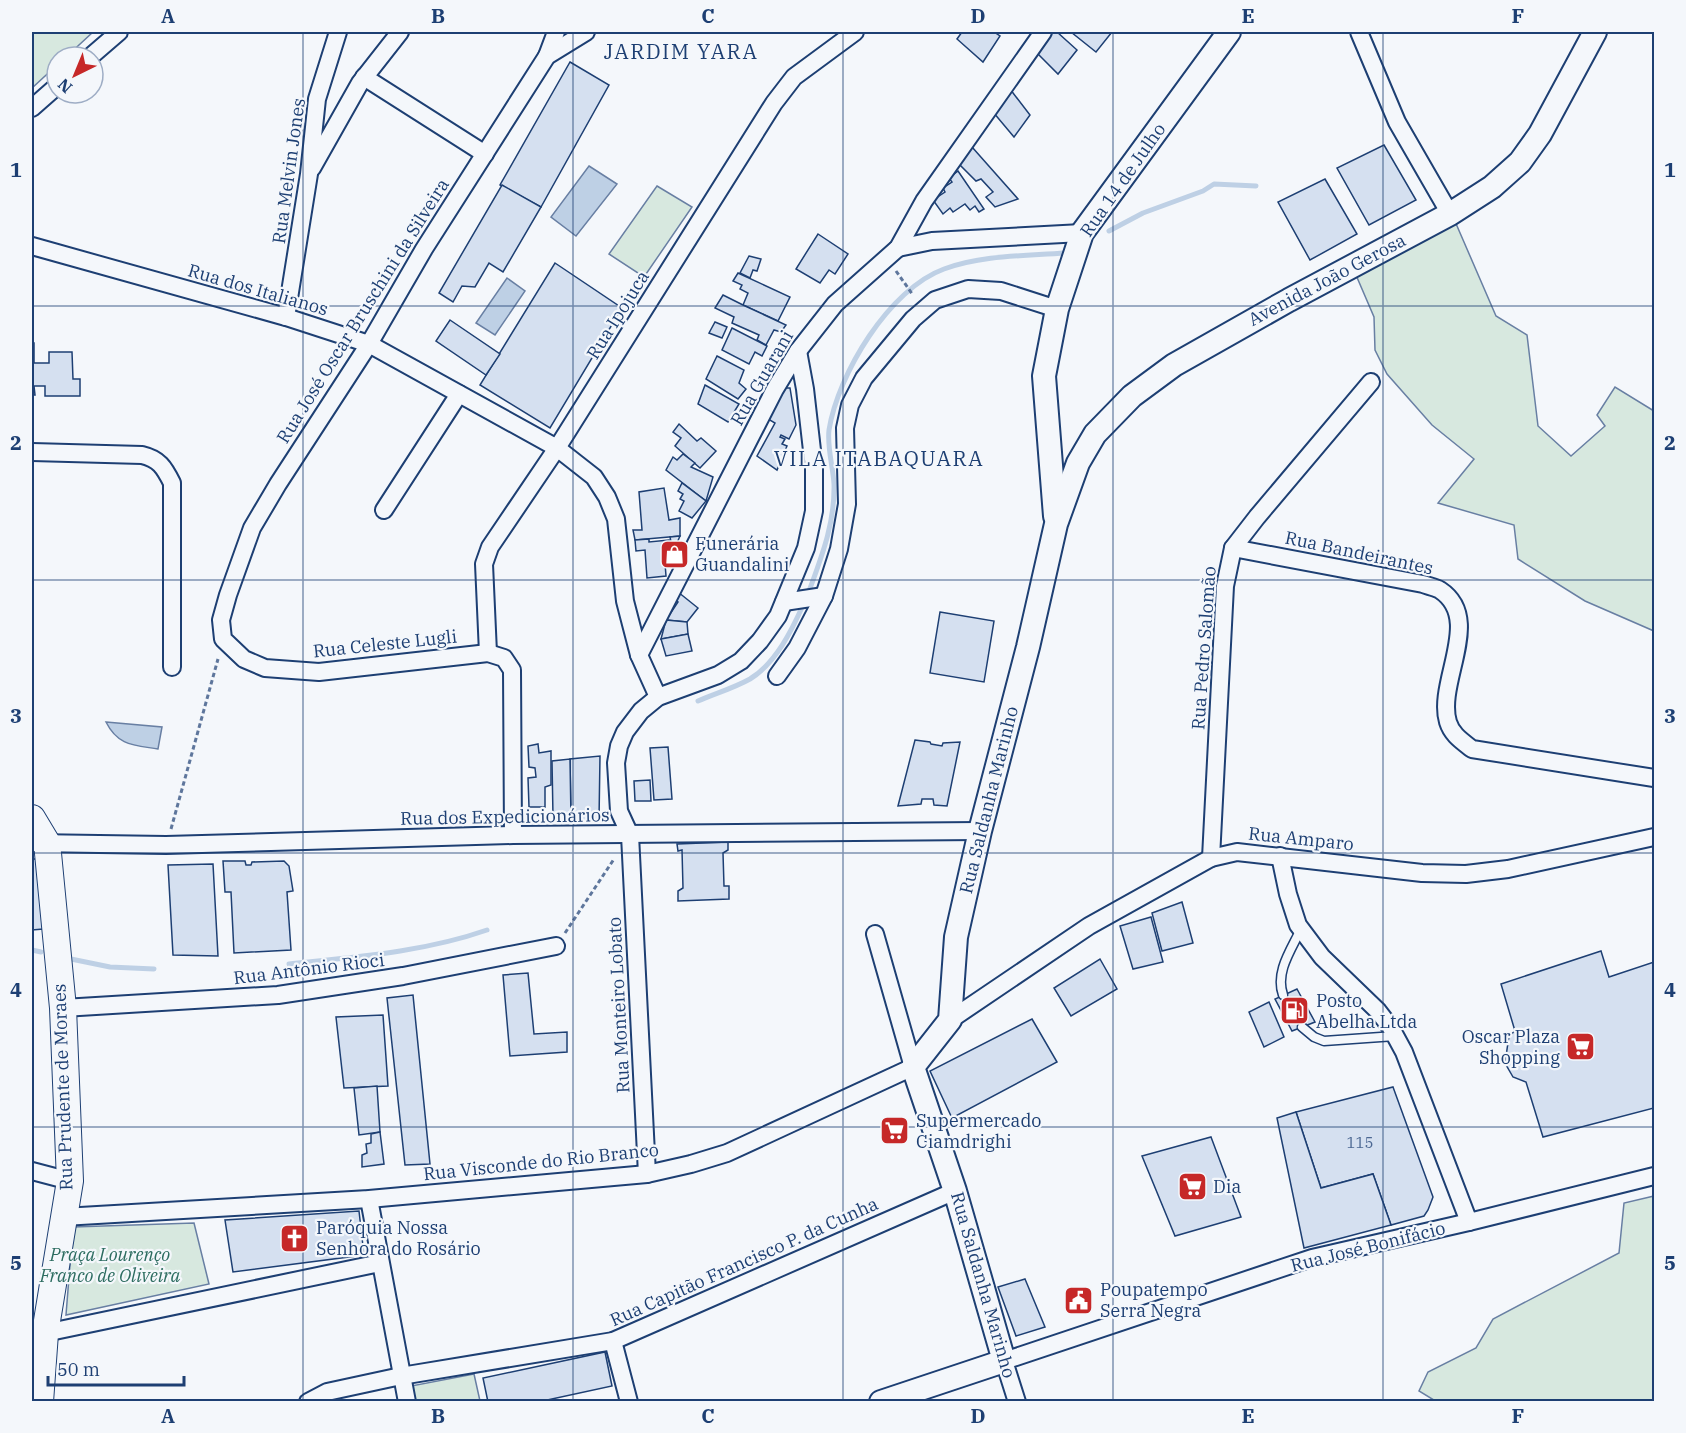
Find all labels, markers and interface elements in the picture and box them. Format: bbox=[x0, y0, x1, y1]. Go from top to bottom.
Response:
text: A bbox=[161, 2, 175, 29]
text: B bbox=[431, 2, 445, 29]
text: C bbox=[701, 2, 715, 29]
text: D bbox=[970, 2, 986, 29]
text: E bbox=[1241, 2, 1255, 29]
text: F bbox=[1512, 2, 1524, 29]
district label: JARDIM YARA bbox=[604, 37, 758, 65]
north arrow bbox=[45, 45, 105, 105]
text: N bbox=[53, 74, 76, 98]
street label: Rua Melvin Jones bbox=[267, 97, 310, 245]
street label: Rua 14 de Julho bbox=[1075, 118, 1170, 241]
text: 1 bbox=[10, 156, 22, 183]
text: 1 bbox=[1664, 156, 1676, 183]
street label: Rua José Oscar Bruschini da Silveira bbox=[271, 174, 454, 447]
street label: Avenida João Gerosa bbox=[1244, 228, 1410, 331]
street label: Rua dos Italianos bbox=[185, 258, 331, 321]
street label: Rua Ipojuca bbox=[581, 266, 654, 363]
street label: Rua Guarani bbox=[725, 326, 798, 429]
text: 2 bbox=[10, 429, 22, 456]
text: 2 bbox=[1664, 429, 1676, 456]
district label: VILA ITABAQUARA bbox=[774, 444, 984, 472]
street label: Rua Bandeirantes bbox=[1283, 526, 1435, 579]
place label: Funerária Guandalini bbox=[695, 532, 790, 576]
shop icon: Funerária Guandalini bbox=[658, 538, 690, 570]
street label: Rua Pedro Salomão bbox=[1186, 565, 1221, 731]
street label: Rua Celeste Lugli bbox=[312, 624, 458, 663]
text: 3 bbox=[10, 702, 22, 729]
text: 3 bbox=[1664, 702, 1676, 729]
street label: Rua Saldanha Marinho bbox=[954, 704, 1023, 896]
street label: Rua dos Expedicionários bbox=[400, 803, 610, 830]
street label: Rua Amparo bbox=[1247, 822, 1355, 855]
street label: Rua Monteiro Lobato bbox=[602, 916, 635, 1094]
street label: Rua Antônio Rioci bbox=[232, 948, 386, 989]
text: 4 bbox=[10, 976, 22, 1003]
text: 4 bbox=[1664, 976, 1676, 1003]
street label: Rua Prudente de Moraes bbox=[47, 983, 78, 1191]
place label: Posto Abelha Ltda bbox=[1316, 989, 1417, 1033]
fuel station icon: Posto Abelha Ltda bbox=[1279, 995, 1311, 1027]
place label: Oscar Plaza Shopping bbox=[1462, 1025, 1560, 1069]
supermarket icon: Oscar Plaza Shopping bbox=[1565, 1031, 1597, 1063]
place label: Supermercado Ciamdrighi bbox=[916, 1109, 1042, 1153]
supermarket icon: Supermercado Ciamdrighi bbox=[879, 1115, 911, 1147]
house number: 115 bbox=[1346, 1133, 1374, 1152]
street label: Rua Visconde do Rio Branco bbox=[422, 1138, 660, 1185]
supermarket icon: Dia bbox=[1176, 1171, 1208, 1203]
place label: Dia bbox=[1213, 1175, 1241, 1198]
street label: Rua Saldanha Marinho bbox=[946, 1189, 1021, 1381]
street label: Rua Capitão Francisco P. da Cunha bbox=[606, 1192, 882, 1331]
place label: Paróquia Nossa Senhora do Rosário bbox=[316, 1216, 481, 1260]
street label: Rua José Bonifácio bbox=[1288, 1216, 1448, 1277]
church icon: Paróquia Nossa Senhora do Rosário bbox=[279, 1222, 311, 1254]
park label: Praça Lourenço Franco de Oliveira bbox=[39, 1243, 181, 1287]
text: 5 bbox=[10, 1249, 22, 1276]
text: 5 bbox=[1664, 1249, 1676, 1276]
place label: Poupatempo Serra Negra bbox=[1100, 1278, 1208, 1322]
public building icon: Poupatempo Serra Negra bbox=[1063, 1284, 1095, 1316]
scale bar bbox=[48, 1349, 184, 1387]
text: 50 m bbox=[57, 1358, 100, 1381]
text: A bbox=[161, 1402, 175, 1429]
text: B bbox=[431, 1402, 445, 1429]
text: C bbox=[701, 1402, 715, 1429]
text: D bbox=[970, 1402, 986, 1429]
text: E bbox=[1241, 1402, 1255, 1429]
text: F bbox=[1512, 1402, 1524, 1429]

